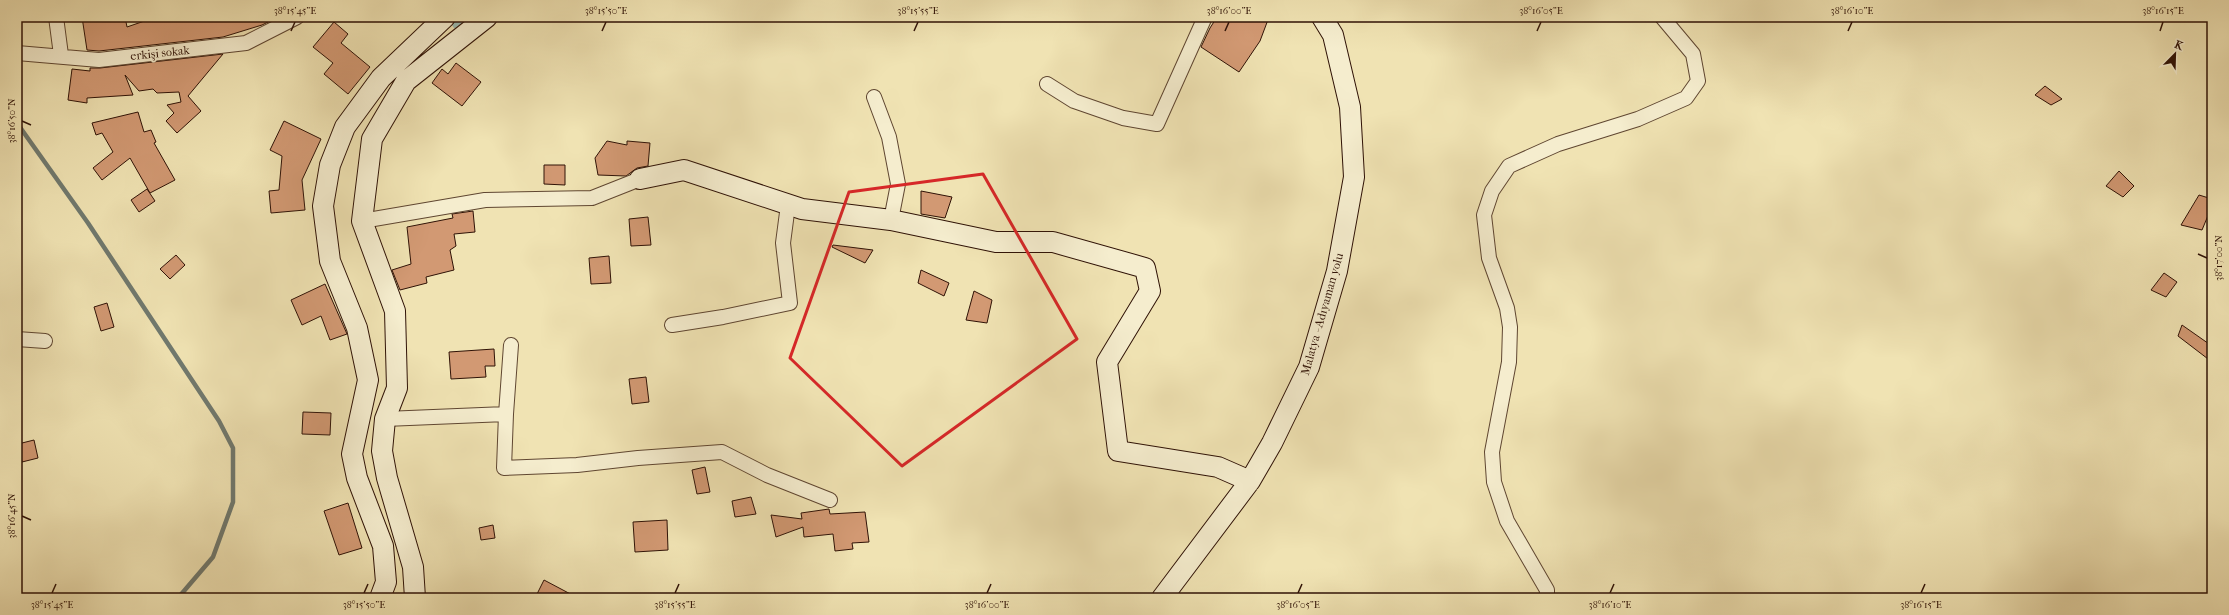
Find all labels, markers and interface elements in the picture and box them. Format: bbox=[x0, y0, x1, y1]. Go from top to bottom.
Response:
text: 38°15'45"E bbox=[274, 5, 316, 17]
text: 38°15'50"E bbox=[585, 5, 627, 17]
text: 38°15'55"E bbox=[897, 5, 939, 17]
text: 38°16'00"E bbox=[1207, 5, 1251, 17]
text: 38°16'05"E bbox=[1519, 5, 1563, 17]
text: 38°16'10"E bbox=[1831, 5, 1873, 17]
text: 38°16'15"E bbox=[2142, 5, 2184, 17]
north arrow bbox=[2155, 34, 2195, 74]
text: K bbox=[2172, 38, 2186, 53]
street label: erkişi sokak bbox=[130, 43, 191, 64]
text: 38°16'50"N bbox=[6, 98, 18, 144]
text: 38°17'00"N bbox=[2213, 235, 2225, 281]
street label: Malatya - Adıyaman yolu bbox=[1298, 251, 1346, 377]
text: 38°16'45"N bbox=[6, 493, 18, 539]
text: 38°15'45"E bbox=[31, 599, 73, 611]
text: 38°15'50"E bbox=[343, 599, 385, 611]
text: 38°15'55"E bbox=[654, 599, 696, 611]
text: 38°16'00"E bbox=[965, 599, 1009, 611]
text: 38°16'05"E bbox=[1276, 599, 1320, 611]
text: 38°16'10"E bbox=[1589, 599, 1631, 611]
text: 38°16'15"E bbox=[1900, 599, 1942, 611]

